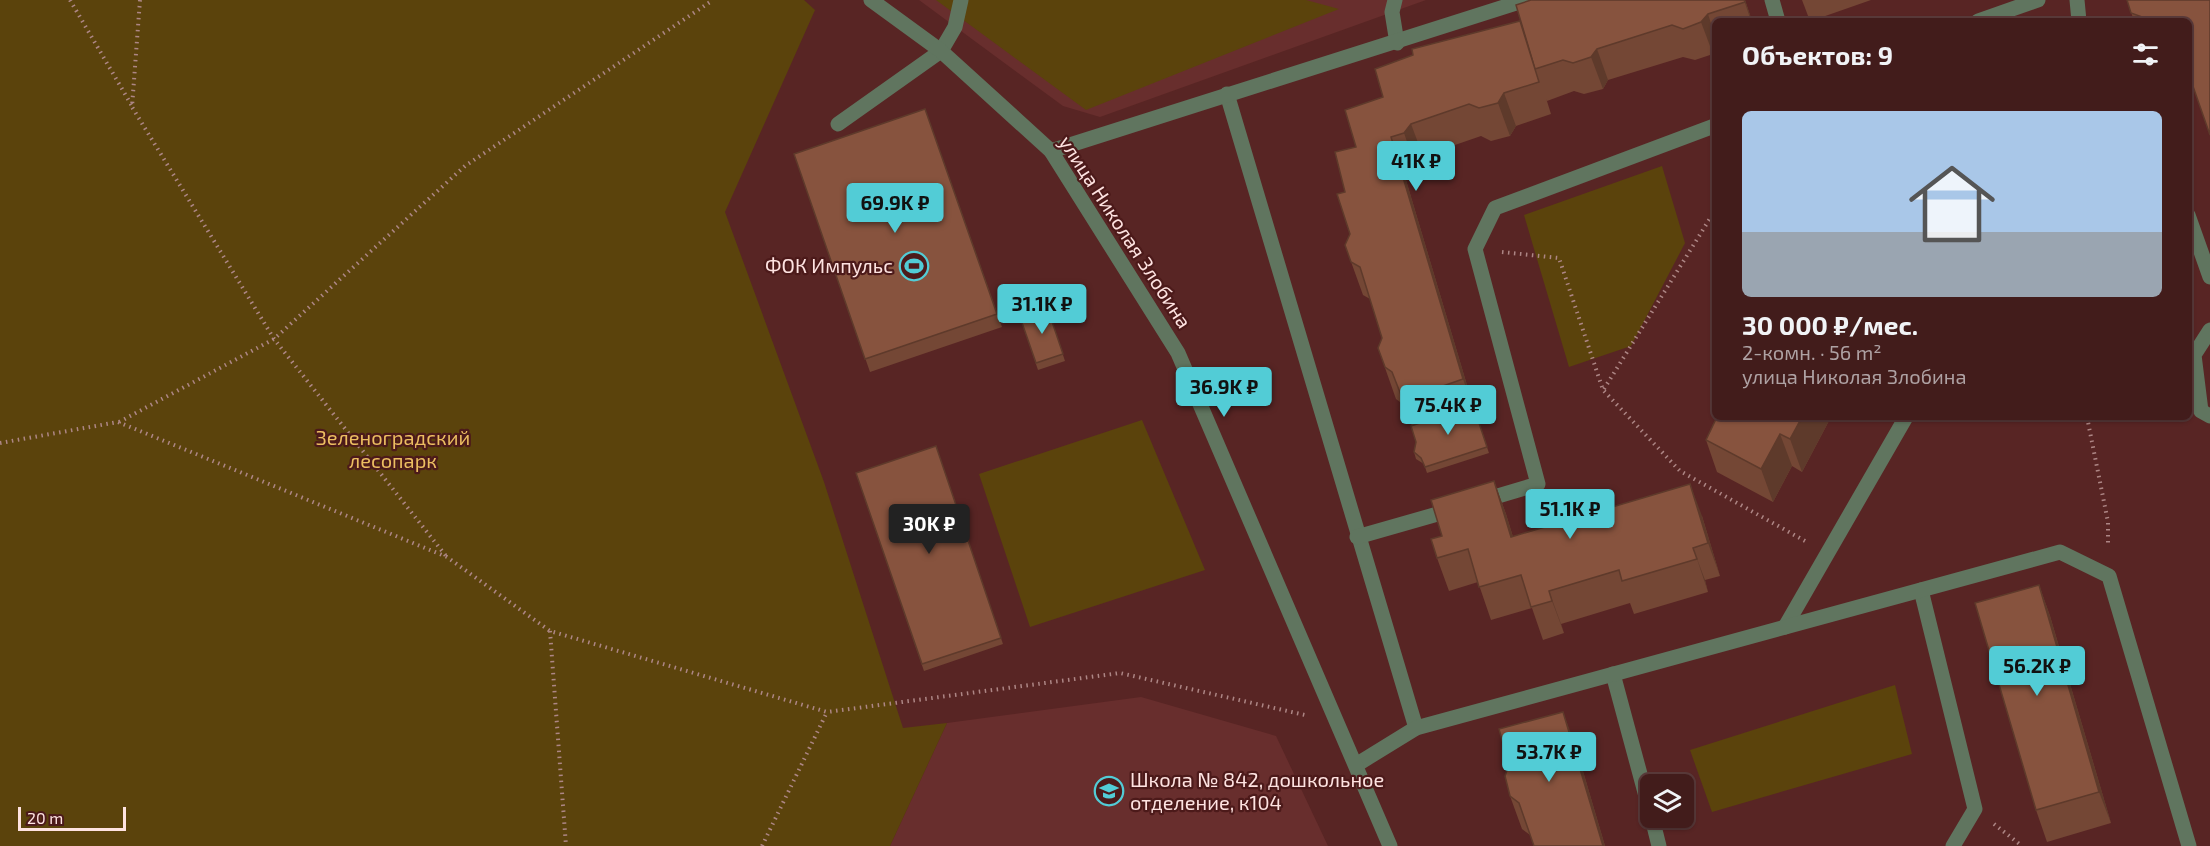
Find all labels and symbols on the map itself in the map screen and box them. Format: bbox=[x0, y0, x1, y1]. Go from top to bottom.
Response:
street label: улица Николая Злобина bbox=[1054, 131, 1197, 333]
pin: 41K ₽ bbox=[1374, 141, 1458, 192]
pin: 69.9K ₽ bbox=[840, 183, 950, 234]
sports icon: ФОК Импульс bbox=[898, 250, 930, 282]
place label: ФОК Импульс bbox=[765, 253, 893, 278]
pin: 31.1K ₽ bbox=[987, 284, 1097, 335]
pin: 36.9K ₽ bbox=[1169, 367, 1279, 418]
pin: 75.4K ₽ bbox=[1393, 385, 1503, 436]
park label: Зеленоградский лесопарк bbox=[316, 425, 470, 472]
pin: 51.1K ₽ bbox=[1515, 489, 1625, 540]
pin: 30K ₽ bbox=[887, 504, 971, 555]
pin: 56.2K ₽ bbox=[1982, 646, 2092, 697]
pin: 53.7K ₽ bbox=[1494, 732, 1604, 783]
place label: Школа № 842, дошкольное отделение, к104 bbox=[1130, 767, 1384, 814]
school or university icon: Школа № 842, дошкольное отделение, к104 bbox=[1093, 775, 1125, 807]
scale bar bbox=[18, 804, 126, 832]

